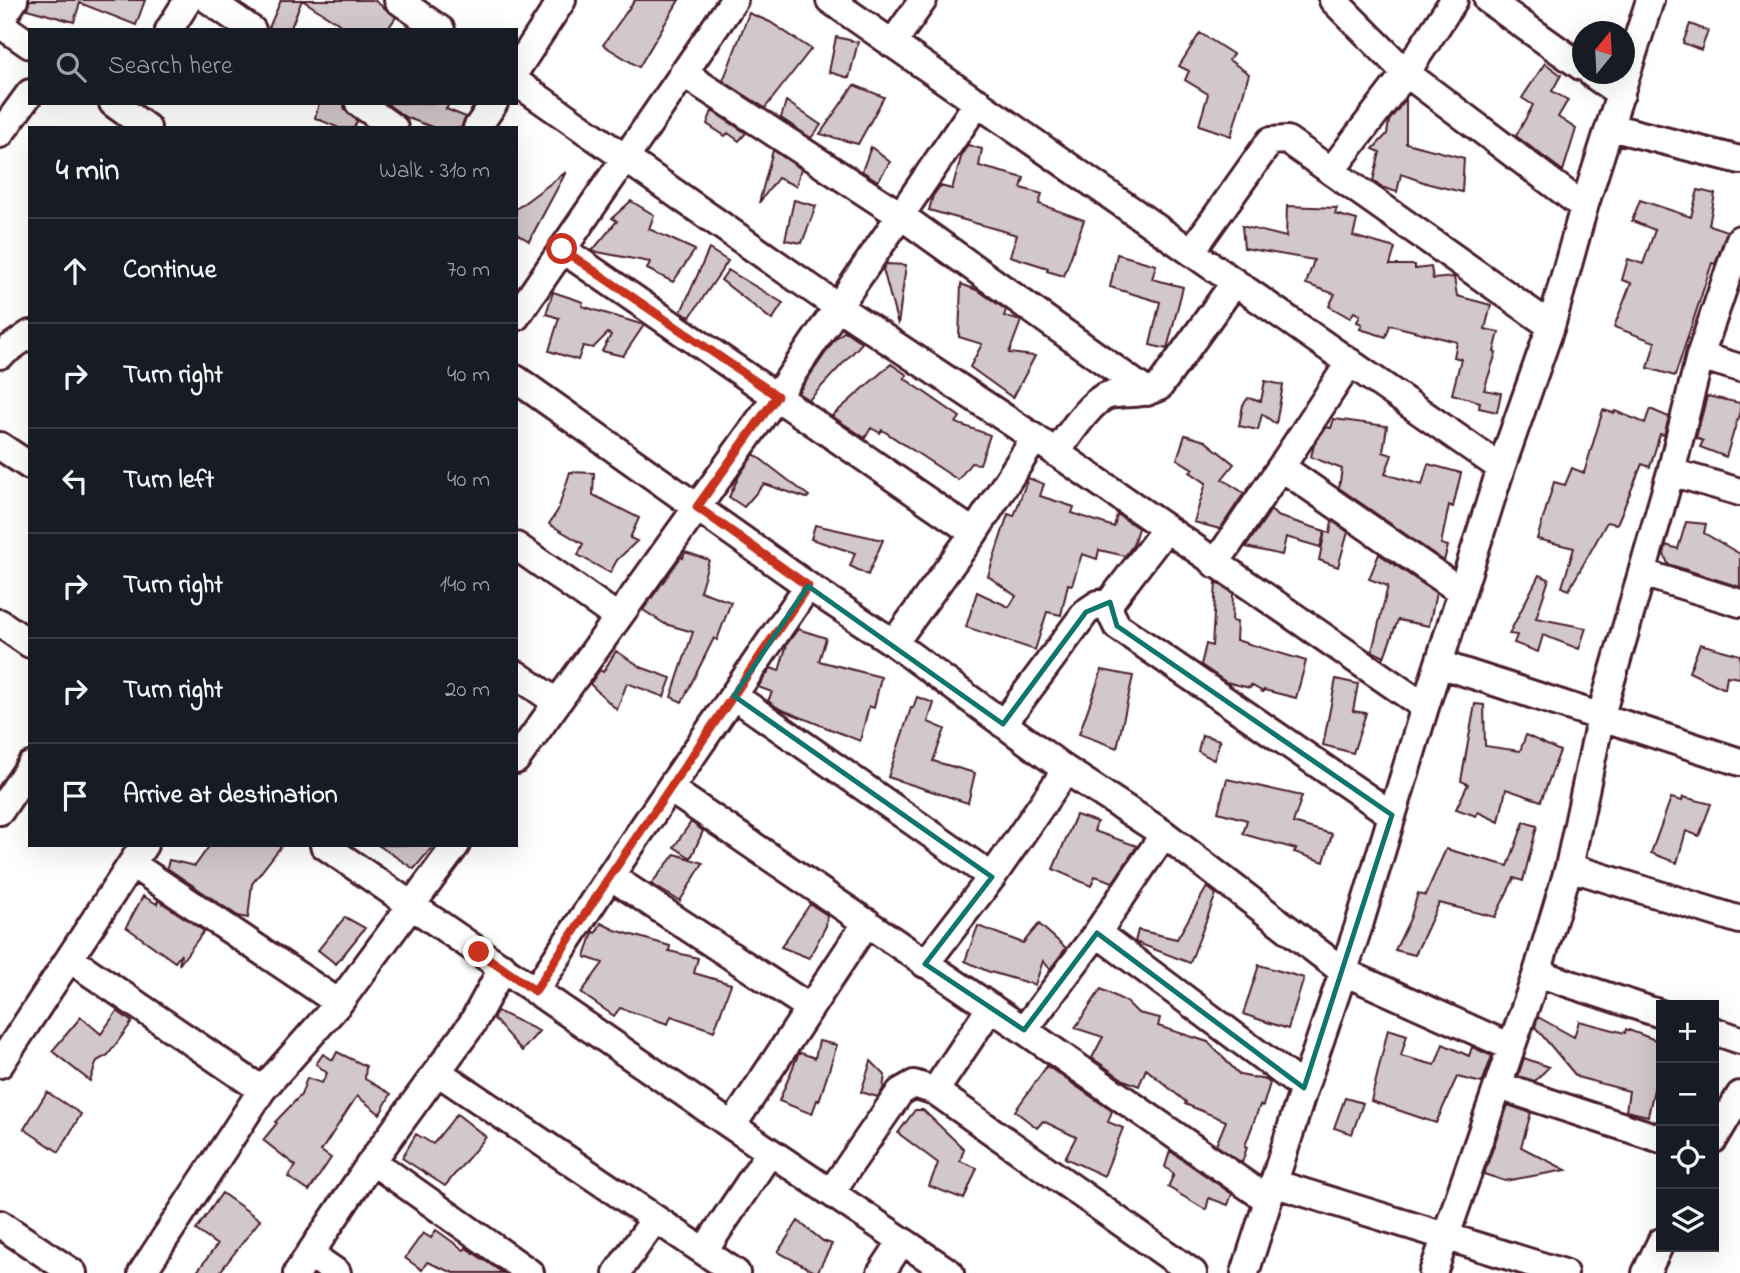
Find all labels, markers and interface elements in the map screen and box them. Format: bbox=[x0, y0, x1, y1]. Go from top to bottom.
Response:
north arrow bbox=[1572, 21, 1635, 84]
search box bbox=[28, 28, 518, 105]
icon: search bbox=[52, 48, 90, 86]
text: Search here bbox=[108, 48, 233, 86]
text: 4 min bbox=[56, 150, 119, 194]
text: Walk · 310 m bbox=[379, 155, 490, 188]
route start bbox=[546, 233, 577, 264]
icon: ahead bbox=[56, 252, 94, 290]
text: Continue bbox=[123, 252, 216, 290]
text: 70 m bbox=[447, 254, 490, 287]
icon: right bbox=[56, 357, 94, 395]
text: Turn right bbox=[123, 357, 223, 395]
text: 40 m bbox=[447, 359, 490, 392]
icon: left bbox=[56, 462, 94, 500]
text: Turn left bbox=[123, 462, 214, 500]
text: 40 m bbox=[447, 464, 490, 497]
icon: right bbox=[56, 567, 94, 605]
text: Turn right bbox=[123, 567, 223, 605]
text: 140 m bbox=[440, 569, 490, 602]
icon: right bbox=[56, 672, 94, 710]
text: Turn right bbox=[123, 672, 223, 710]
text: 20 m bbox=[445, 674, 490, 707]
icon: arrive bbox=[56, 777, 94, 815]
text: Arrive at destination bbox=[123, 777, 338, 815]
route end bbox=[463, 936, 494, 967]
map controls bbox=[1656, 1000, 1719, 1252]
button: + bbox=[1656, 1000, 1719, 1063]
button: − bbox=[1656, 1063, 1719, 1126]
button: locate bbox=[1656, 1126, 1719, 1189]
button: layers bbox=[1656, 1189, 1719, 1252]

